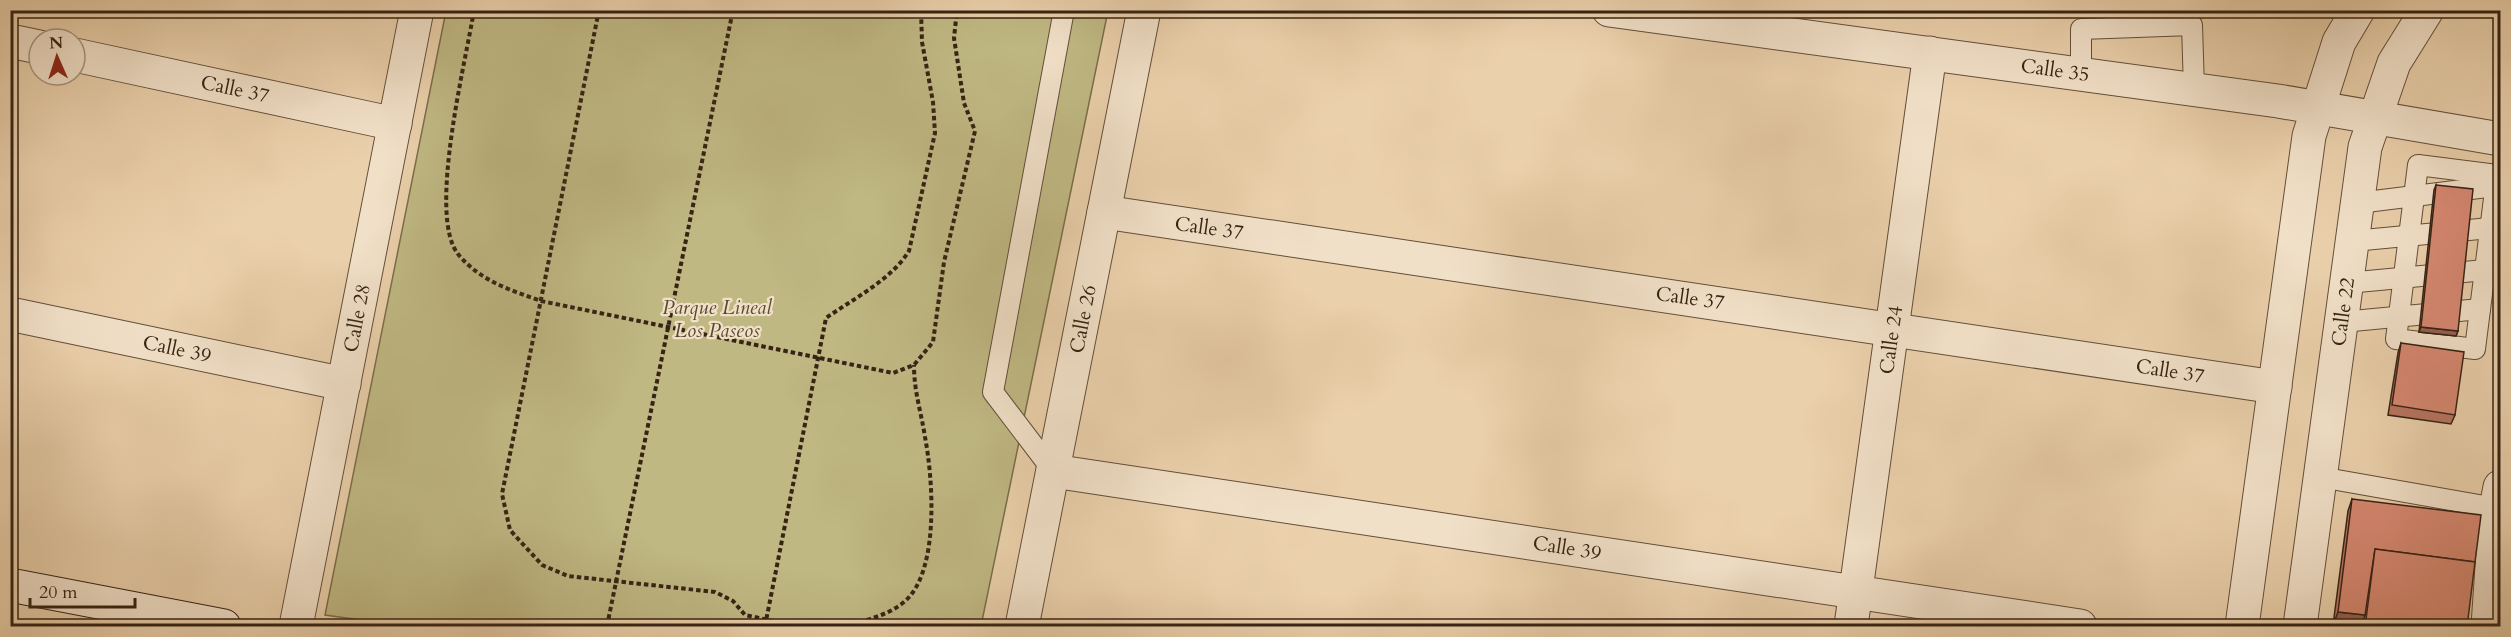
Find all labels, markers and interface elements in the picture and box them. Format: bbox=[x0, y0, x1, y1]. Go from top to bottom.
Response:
north arrow bbox=[27, 27, 87, 87]
text: N bbox=[49, 32, 64, 54]
street label: Calle 35 bbox=[2019, 52, 2091, 88]
street label: Calle 37 bbox=[198, 69, 272, 109]
street label: Calle 37 bbox=[1173, 210, 1245, 246]
street label: Calle 22 bbox=[2325, 276, 2361, 348]
street label: Calle 37 bbox=[1654, 280, 1726, 316]
street label: Calle 28 bbox=[337, 282, 377, 354]
street label: Calle 26 bbox=[1063, 283, 1103, 355]
park label: Parque Lineal Los Paseos bbox=[662, 294, 772, 344]
street label: Calle 24 bbox=[1873, 304, 1909, 376]
street label: Calle 39 bbox=[140, 329, 214, 369]
street label: Calle 37 bbox=[2134, 352, 2206, 390]
street label: Calle 39 bbox=[1531, 529, 1603, 567]
scale bar bbox=[30, 571, 135, 609]
text: 20 m bbox=[39, 580, 78, 605]

